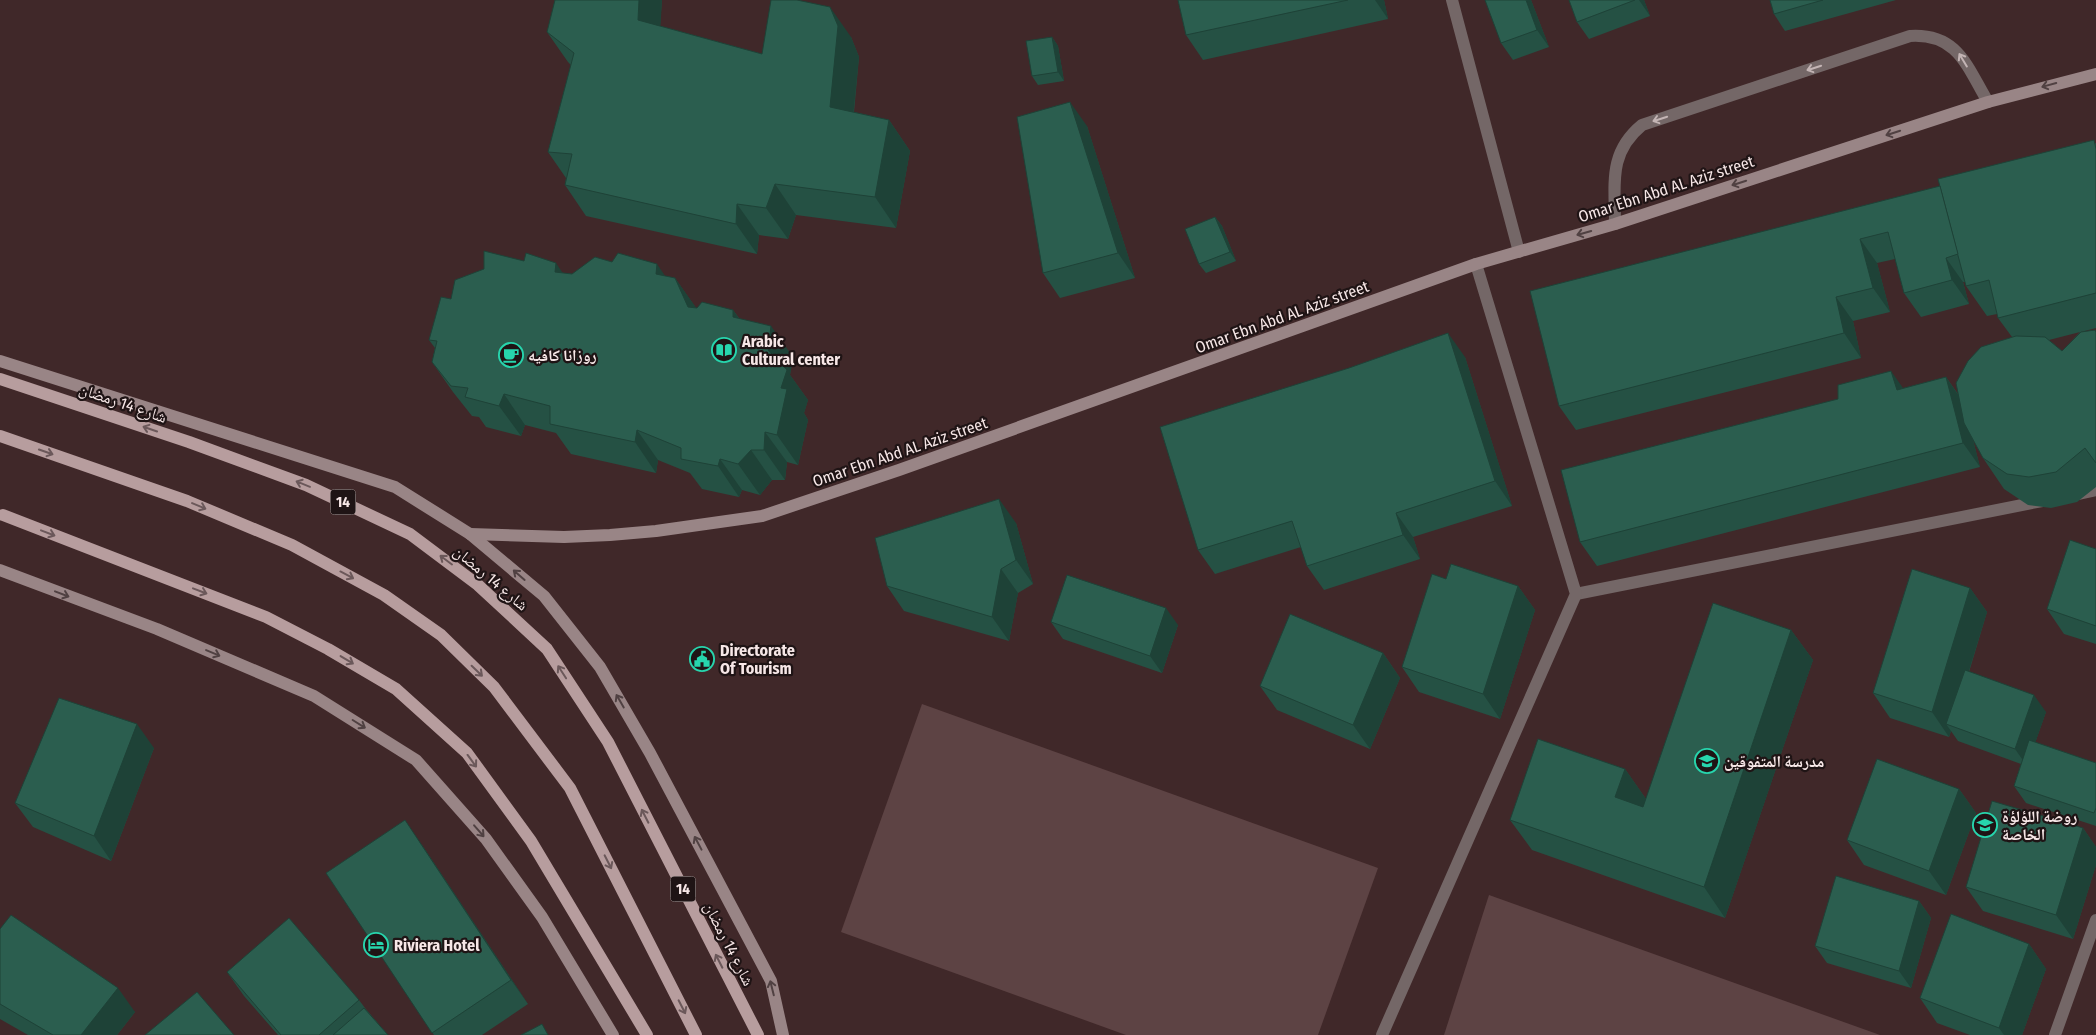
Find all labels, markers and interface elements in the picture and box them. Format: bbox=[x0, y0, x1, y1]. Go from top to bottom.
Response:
one-way arrow bbox=[1957, 53, 1967, 67]
one-way arrow bbox=[1807, 64, 1823, 73]
one-way arrow bbox=[2041, 81, 2057, 91]
one-way arrow bbox=[1653, 115, 1668, 124]
one-way arrow bbox=[1886, 128, 1902, 138]
street label: Omar Ebn Abd AL Aziz street bbox=[1576, 151, 1757, 226]
one-way arrow bbox=[1731, 179, 1747, 189]
one-way arrow bbox=[1576, 228, 1592, 238]
street label: Omar Ebn Abd AL Aziz street bbox=[1193, 276, 1372, 357]
place label: Arabic Cultural center bbox=[741, 332, 840, 369]
library icon: Arabic Cultural center bbox=[711, 337, 737, 363]
cafe icon: روزانا كافيه bbox=[498, 342, 524, 368]
place label: روزانا كافيه bbox=[528, 346, 597, 365]
street label: شارع 14 رمضان bbox=[76, 379, 169, 428]
street label: Omar Ebn Abd AL Aziz street bbox=[810, 413, 990, 491]
one-way arrow bbox=[143, 424, 159, 433]
one-way arrow bbox=[38, 448, 53, 457]
one-way arrow bbox=[296, 479, 311, 488]
road number: 14 bbox=[330, 490, 356, 514]
one-way arrow bbox=[191, 502, 207, 511]
one-way arrow bbox=[41, 529, 56, 538]
street label: شارع 14 رمضان bbox=[449, 541, 532, 615]
one-way arrow bbox=[440, 555, 453, 566]
one-way arrow bbox=[512, 569, 525, 581]
one-way arrow bbox=[339, 570, 354, 580]
one-way arrow bbox=[192, 587, 207, 597]
one-way arrow bbox=[54, 589, 69, 599]
place label: Directorate Of Tourism bbox=[720, 641, 795, 678]
public building icon: Directorate Of Tourism bbox=[689, 646, 715, 672]
one-way arrow bbox=[205, 649, 220, 659]
one-way arrow bbox=[339, 655, 354, 665]
one-way arrow bbox=[470, 664, 482, 676]
one-way arrow bbox=[557, 665, 568, 679]
one-way arrow bbox=[615, 693, 625, 708]
one-way arrow bbox=[351, 719, 365, 729]
school or university icon: مدرسة المتفوقين bbox=[1694, 748, 1720, 774]
place label: مدرسة المتفوقين bbox=[1724, 752, 1824, 771]
one-way arrow bbox=[467, 754, 478, 768]
place label: روضة اللؤلؤة الخاصة bbox=[2002, 807, 2077, 844]
one-way arrow bbox=[640, 809, 649, 824]
school or university icon: روضة اللؤلؤة الخاصة bbox=[1972, 812, 1998, 838]
one-way arrow bbox=[473, 825, 485, 838]
one-way arrow bbox=[693, 836, 702, 851]
one-way arrow bbox=[604, 854, 613, 869]
road number: 14 bbox=[670, 876, 696, 902]
street label: شارع 14 رمضان bbox=[699, 899, 758, 989]
hotel icon: Riviera Hotel bbox=[363, 932, 389, 958]
place label: Riviera Hotel bbox=[394, 936, 480, 955]
one-way arrow bbox=[714, 953, 724, 968]
one-way arrow bbox=[767, 980, 776, 996]
one-way arrow bbox=[677, 999, 687, 1014]

